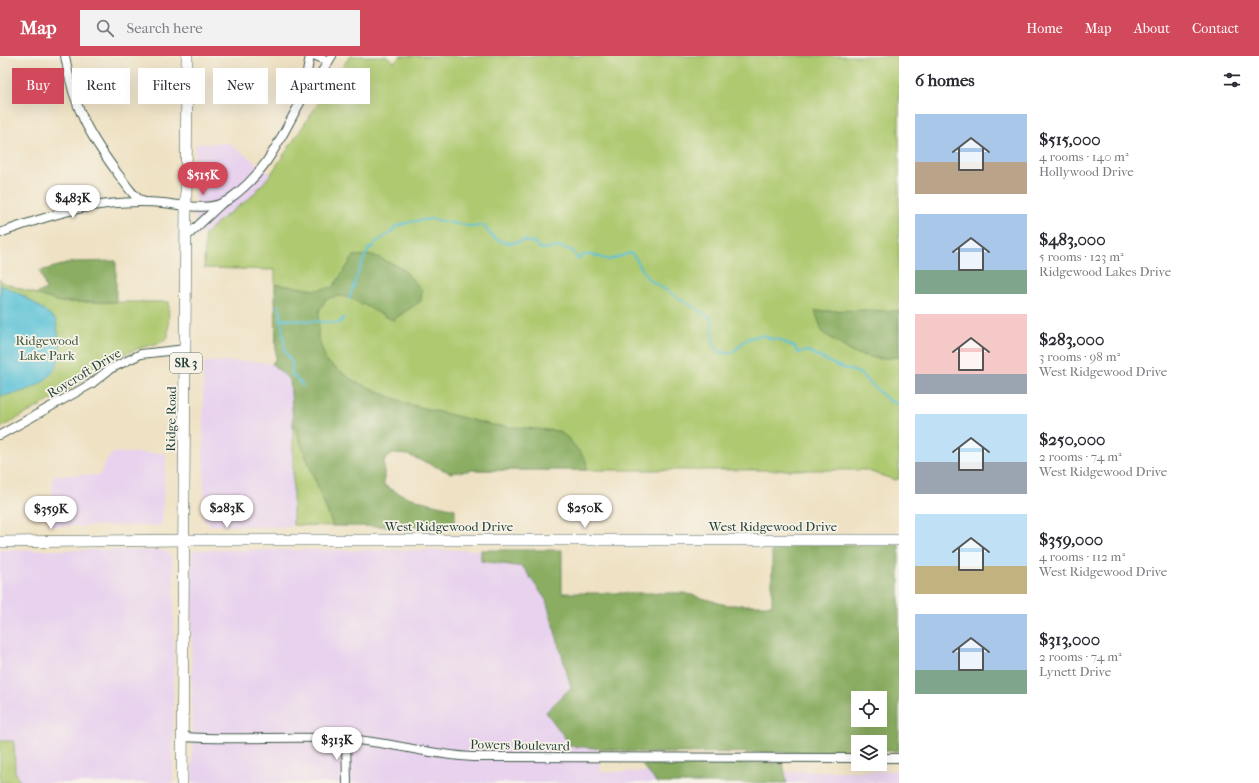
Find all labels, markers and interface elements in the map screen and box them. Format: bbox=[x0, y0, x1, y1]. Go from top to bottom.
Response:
search box bbox=[80, 10, 360, 46]
text: Map bbox=[20, 17, 56, 39]
icon: search bbox=[94, 17, 116, 39]
text: Search here bbox=[126, 19, 203, 37]
text: Home bbox=[1026, 20, 1063, 37]
text: Map bbox=[1085, 20, 1112, 37]
text: About bbox=[1134, 20, 1170, 37]
text: Contact bbox=[1192, 20, 1239, 37]
chip: Buy bbox=[12, 68, 64, 104]
chip: Rent bbox=[72, 68, 130, 104]
chip: Filters bbox=[138, 68, 205, 104]
chip: New bbox=[213, 68, 268, 104]
chip: Apartment bbox=[276, 68, 370, 104]
icon: filters bbox=[1221, 69, 1243, 91]
text: 6 homes bbox=[915, 70, 975, 90]
text: $515,000 bbox=[1039, 129, 1101, 149]
icon: home bbox=[947, 130, 995, 178]
text: 4 rooms · 140 m² bbox=[1039, 149, 1129, 164]
pin: $515K bbox=[175, 162, 231, 196]
text: Hollywood Drive bbox=[1039, 164, 1134, 179]
text: $515K bbox=[187, 167, 219, 182]
pin: $483K bbox=[45, 185, 101, 219]
text: $483K bbox=[55, 190, 91, 205]
text: $483,000 bbox=[1039, 229, 1106, 249]
icon: home bbox=[947, 230, 995, 278]
text: 5 rooms · 123 m² bbox=[1039, 249, 1124, 264]
text: Ridgewood Lakes Drive bbox=[1039, 264, 1171, 279]
text: $283,000 bbox=[1039, 329, 1104, 349]
icon: home bbox=[947, 330, 995, 378]
park label: Ridgewood Lake Park bbox=[15, 333, 80, 363]
street label: Roycroft Drive bbox=[44, 345, 124, 401]
text: 3 rooms · 98 m² bbox=[1039, 349, 1120, 364]
road number: SR 3 bbox=[170, 353, 202, 373]
text: West Ridgewood Drive bbox=[1039, 364, 1167, 379]
street label: Ridge Road bbox=[163, 385, 179, 452]
text: $250,000 bbox=[1039, 429, 1105, 449]
icon: home bbox=[947, 430, 995, 478]
text: 2 rooms · 74 m² bbox=[1039, 449, 1122, 464]
text: West Ridgewood Drive bbox=[1039, 464, 1167, 479]
pin: $283K bbox=[199, 495, 255, 529]
pin: $250K bbox=[557, 495, 613, 529]
pin: $359K bbox=[23, 496, 79, 530]
text: $283K bbox=[209, 500, 245, 515]
text: $250K bbox=[567, 500, 603, 515]
text: $359K bbox=[34, 501, 68, 516]
street label: West Ridgewood Drive bbox=[384, 519, 514, 534]
street label: West Ridgewood Drive bbox=[708, 519, 838, 534]
text: $359,000 bbox=[1039, 529, 1103, 549]
icon: home bbox=[947, 530, 995, 578]
text: 4 rooms · 112 m² bbox=[1039, 549, 1125, 564]
text: West Ridgewood Drive bbox=[1039, 564, 1167, 579]
text: $313,000 bbox=[1039, 629, 1100, 649]
icon: home bbox=[947, 630, 995, 678]
text: 2 rooms · 74 m² bbox=[1039, 649, 1122, 664]
text: Lynett Drive bbox=[1039, 664, 1111, 679]
map controls bbox=[851, 691, 887, 771]
button: locate bbox=[851, 691, 887, 727]
pin: $313K bbox=[309, 727, 365, 761]
text: $313K bbox=[321, 732, 353, 747]
button: layers bbox=[851, 735, 887, 771]
street label: Powers Boulevard bbox=[470, 737, 571, 753]

